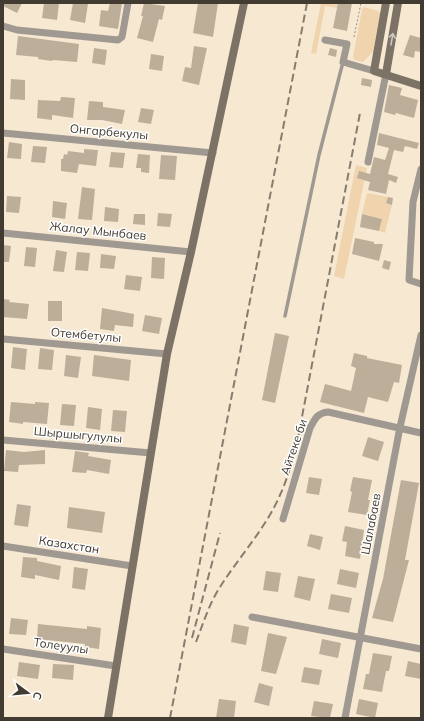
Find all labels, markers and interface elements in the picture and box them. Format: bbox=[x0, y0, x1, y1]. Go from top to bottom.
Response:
one-way arrow bbox=[388, 33, 396, 46]
street label: Онгарбекулы bbox=[69, 121, 149, 142]
street label: Жалау Мынбаев bbox=[49, 218, 148, 243]
street label: Отембетулы bbox=[50, 324, 122, 345]
street label: Айтеке би bbox=[277, 417, 310, 477]
street label: Шыршыгулулы bbox=[33, 423, 123, 446]
street label: Шалабаев bbox=[357, 492, 384, 556]
street label: Казахстан bbox=[38, 532, 100, 557]
street label: Толеуулы bbox=[33, 634, 90, 657]
north arrow bbox=[8, 673, 48, 713]
text: С bbox=[30, 690, 45, 702]

